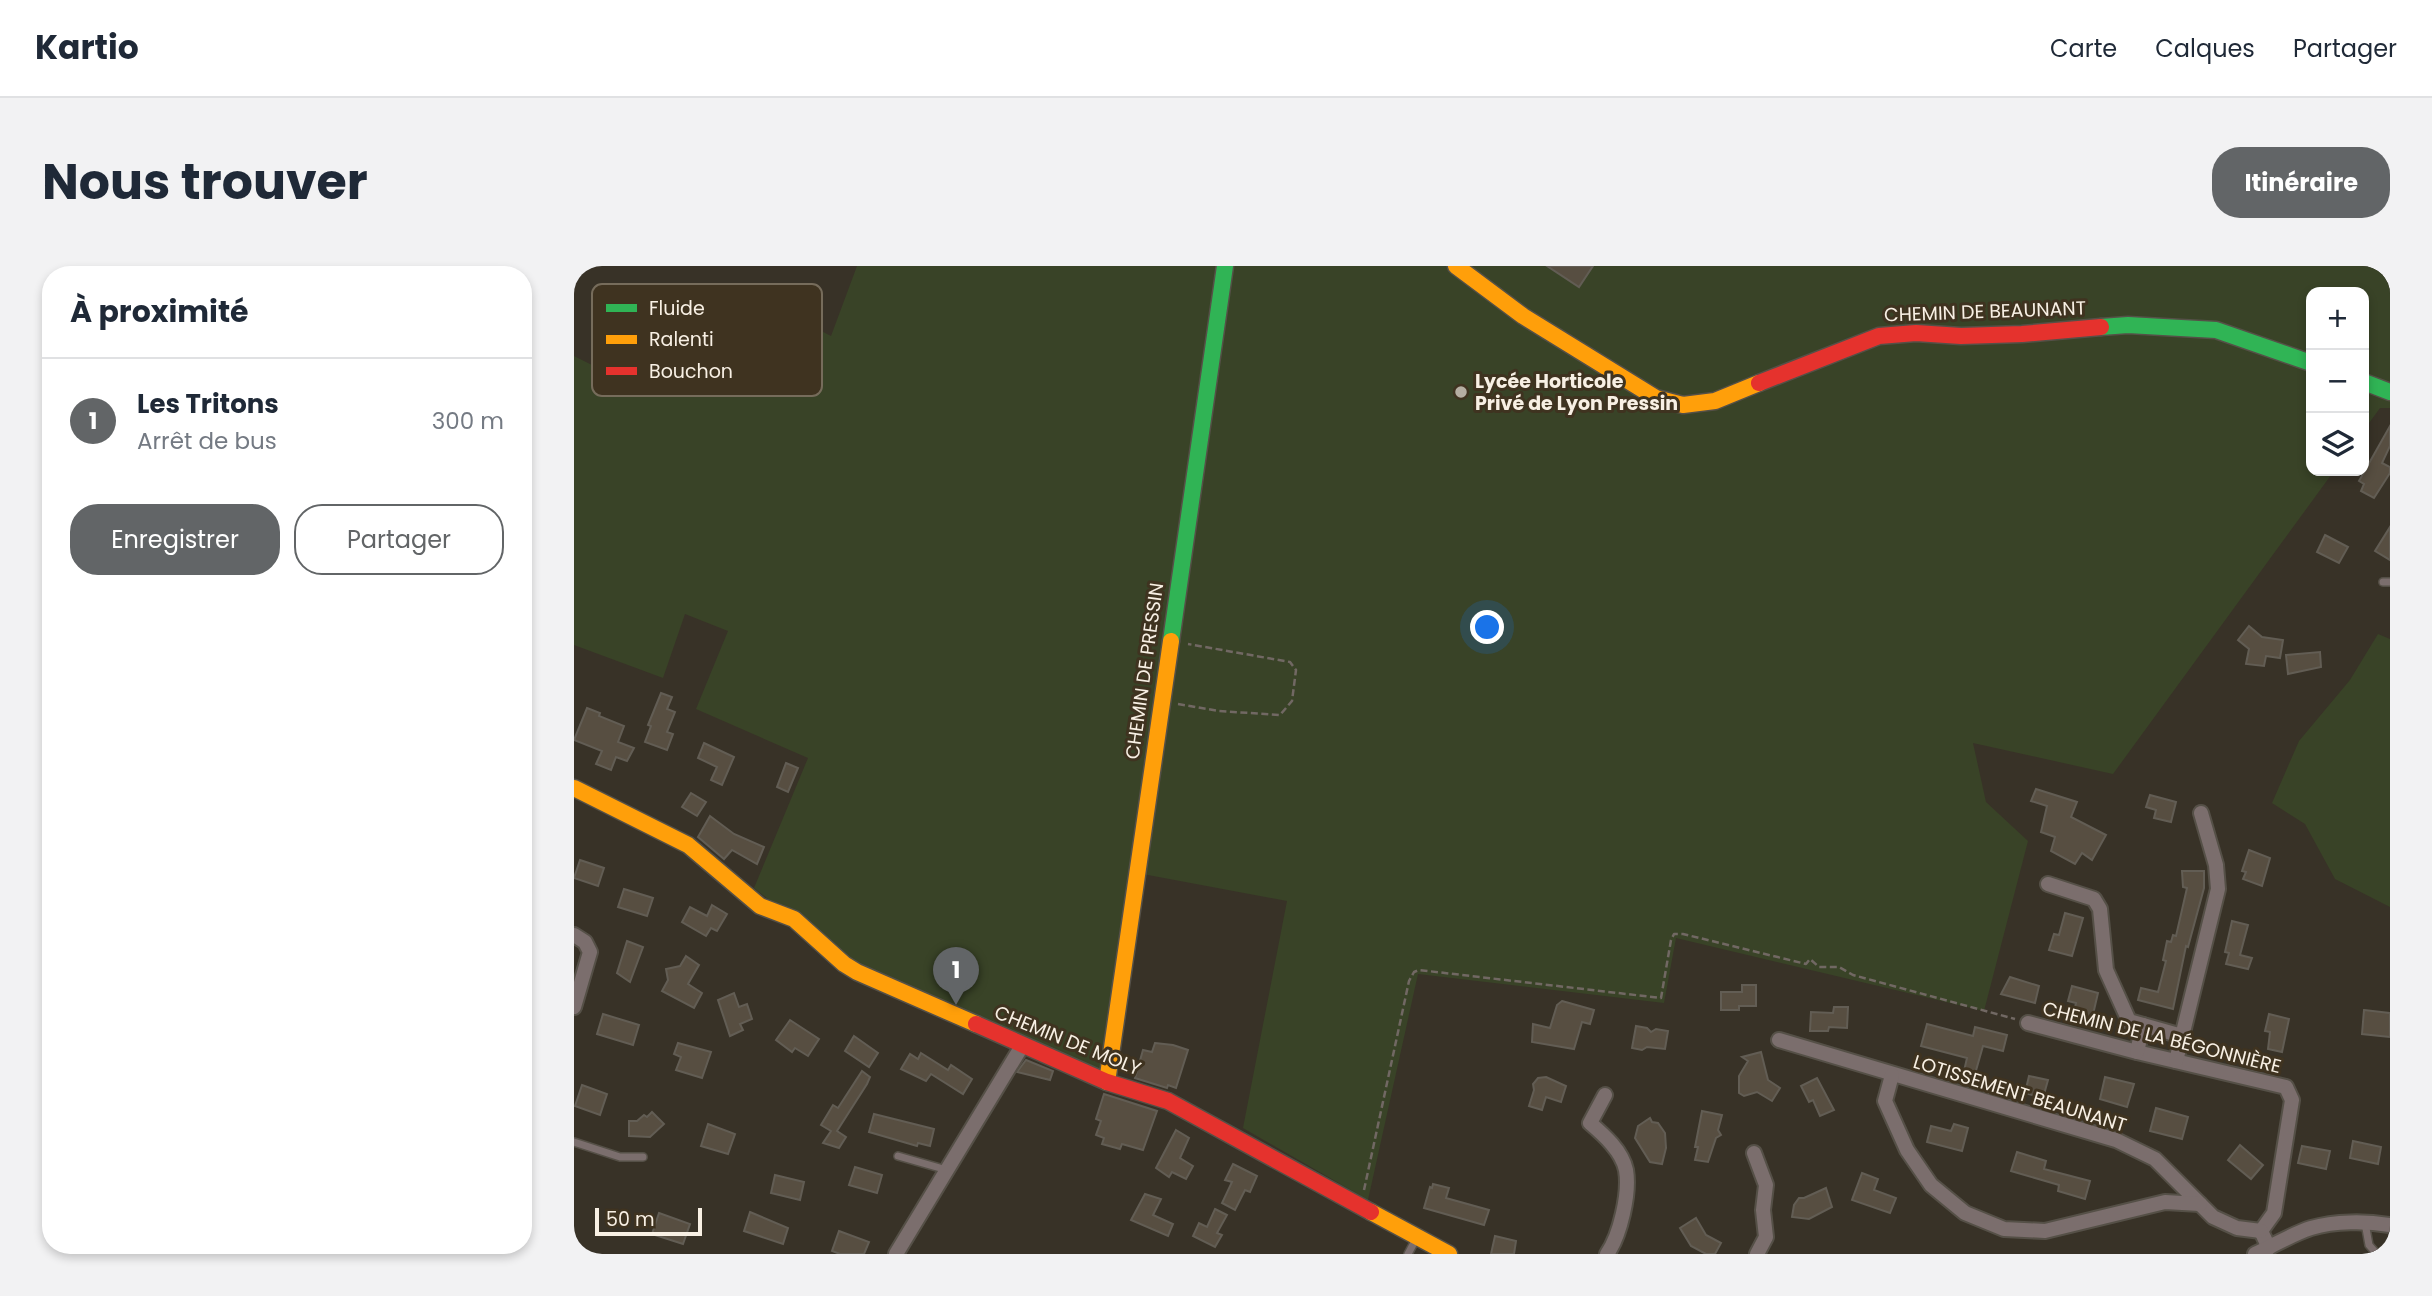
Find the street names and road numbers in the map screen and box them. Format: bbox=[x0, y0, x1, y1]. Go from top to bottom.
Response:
street label: CHEMIN DE BEAUNANT bbox=[1884, 294, 2086, 329]
street label: CHEMIN DE PRESSIN bbox=[1119, 581, 1170, 761]
street label: CHEMIN DE LA BÉGONNIÈRE bbox=[2040, 995, 2284, 1080]
street label: CHEMIN DE MOLY bbox=[990, 999, 1145, 1082]
street label: LOTISSEMENT BEAUNANT bbox=[1910, 1048, 2130, 1139]

